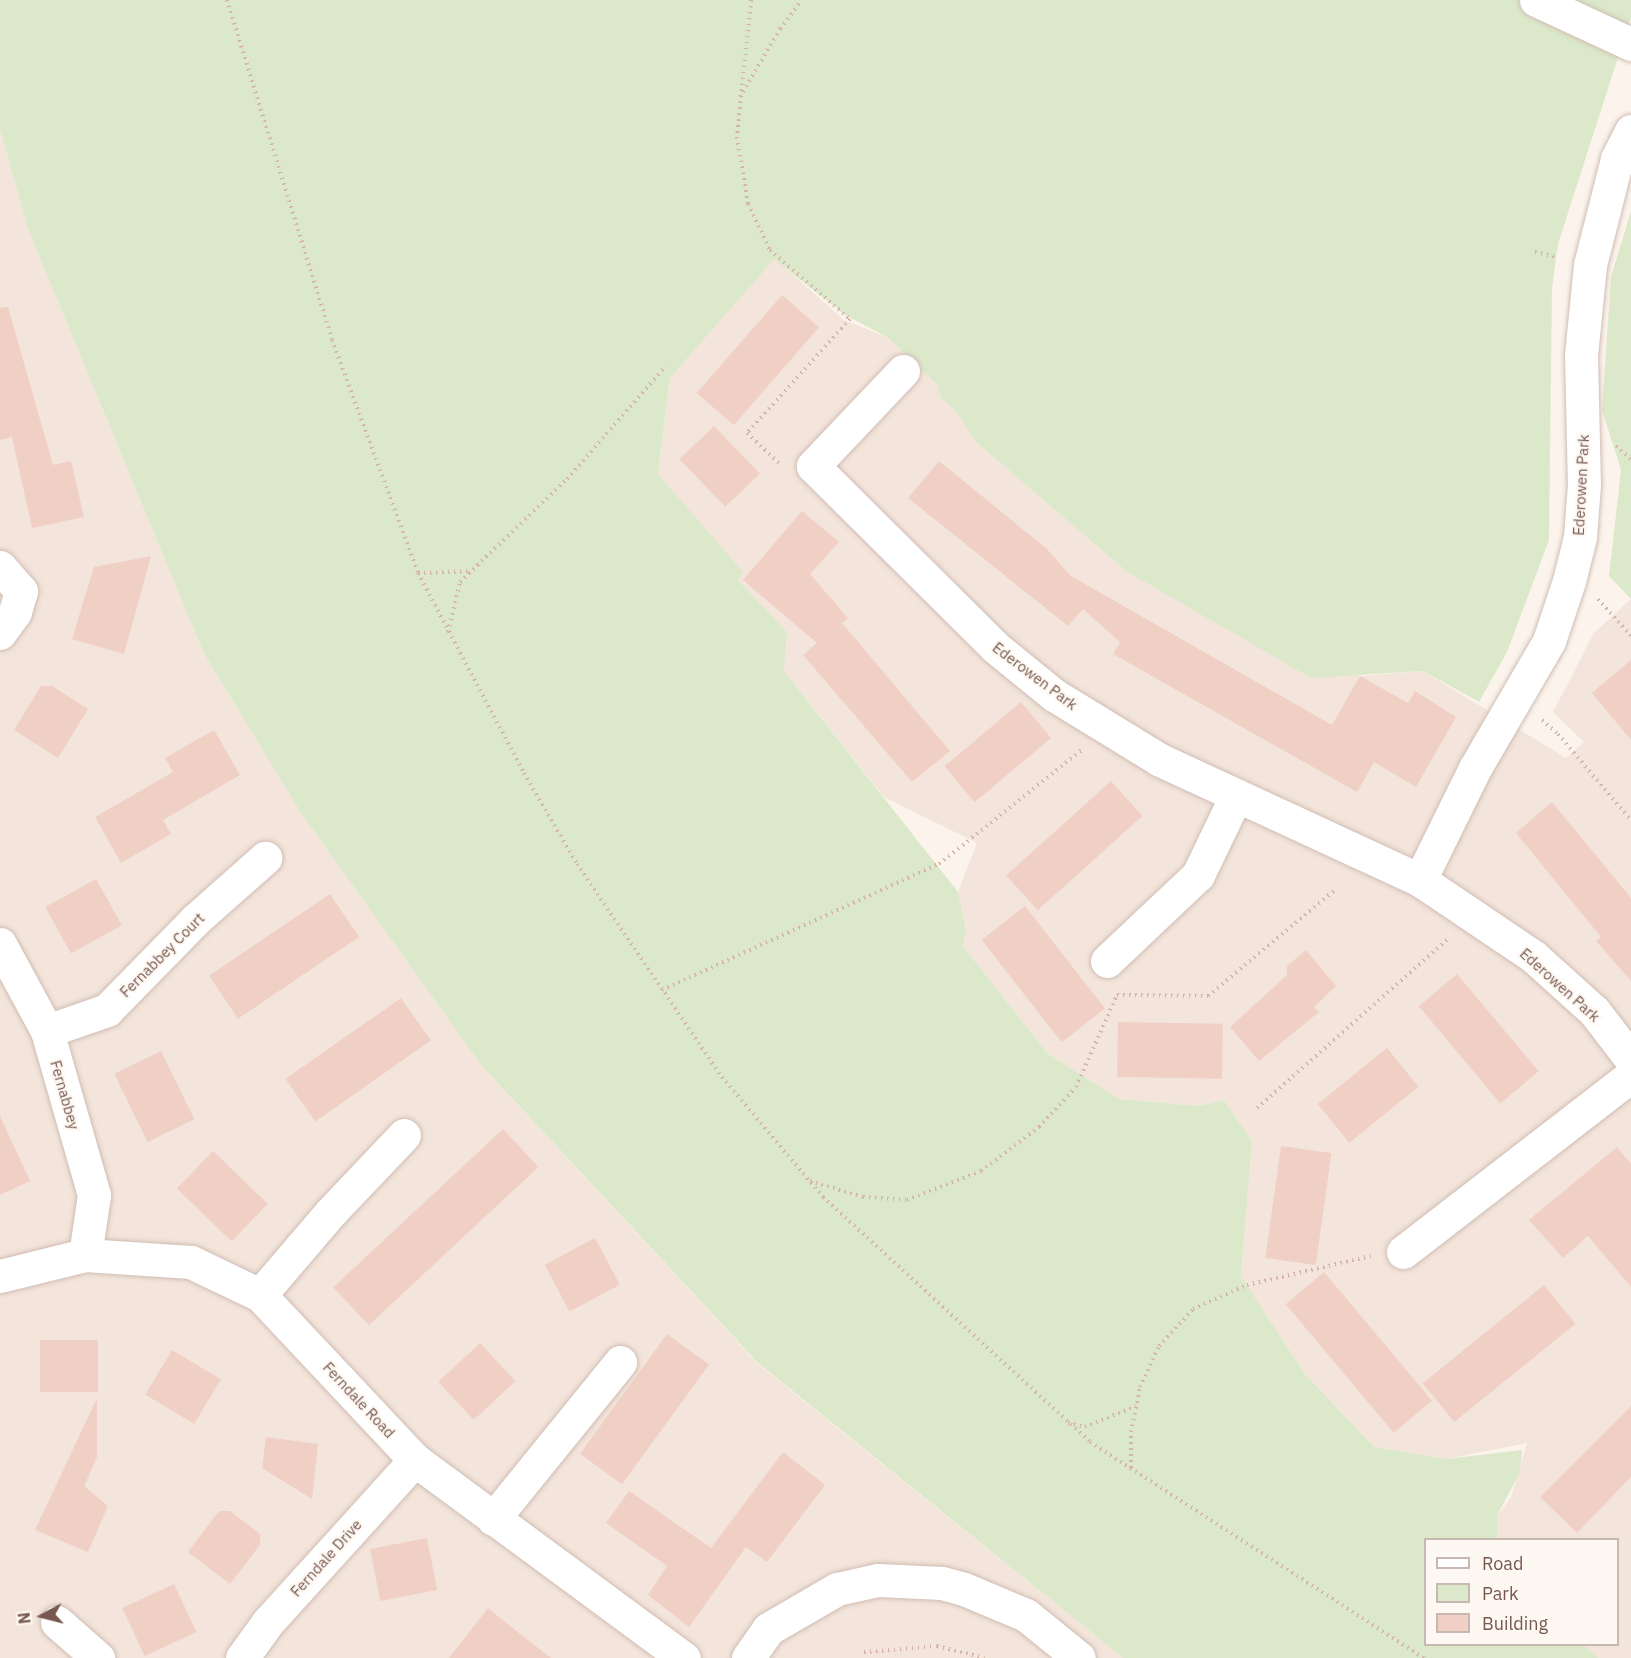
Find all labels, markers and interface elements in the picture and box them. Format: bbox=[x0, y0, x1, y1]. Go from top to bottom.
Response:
street label: Ederowen Park bbox=[1569, 434, 1593, 536]
street label: Ederowen Park bbox=[989, 638, 1081, 714]
street label: Fernabbey Court bbox=[116, 909, 208, 1001]
street label: Ederowen Park bbox=[1516, 944, 1604, 1026]
street label: Fernabbey bbox=[47, 1058, 83, 1132]
street label: Ferndale Road bbox=[319, 1358, 399, 1442]
street label: Ferndale Drive bbox=[287, 1516, 365, 1600]
legend bbox=[1424, 1538, 1619, 1646]
text: Road bbox=[1482, 1552, 1523, 1575]
text: Park bbox=[1482, 1582, 1518, 1605]
north arrow bbox=[12, 1586, 72, 1646]
text: N bbox=[14, 1611, 35, 1625]
text: Building bbox=[1482, 1612, 1548, 1635]

